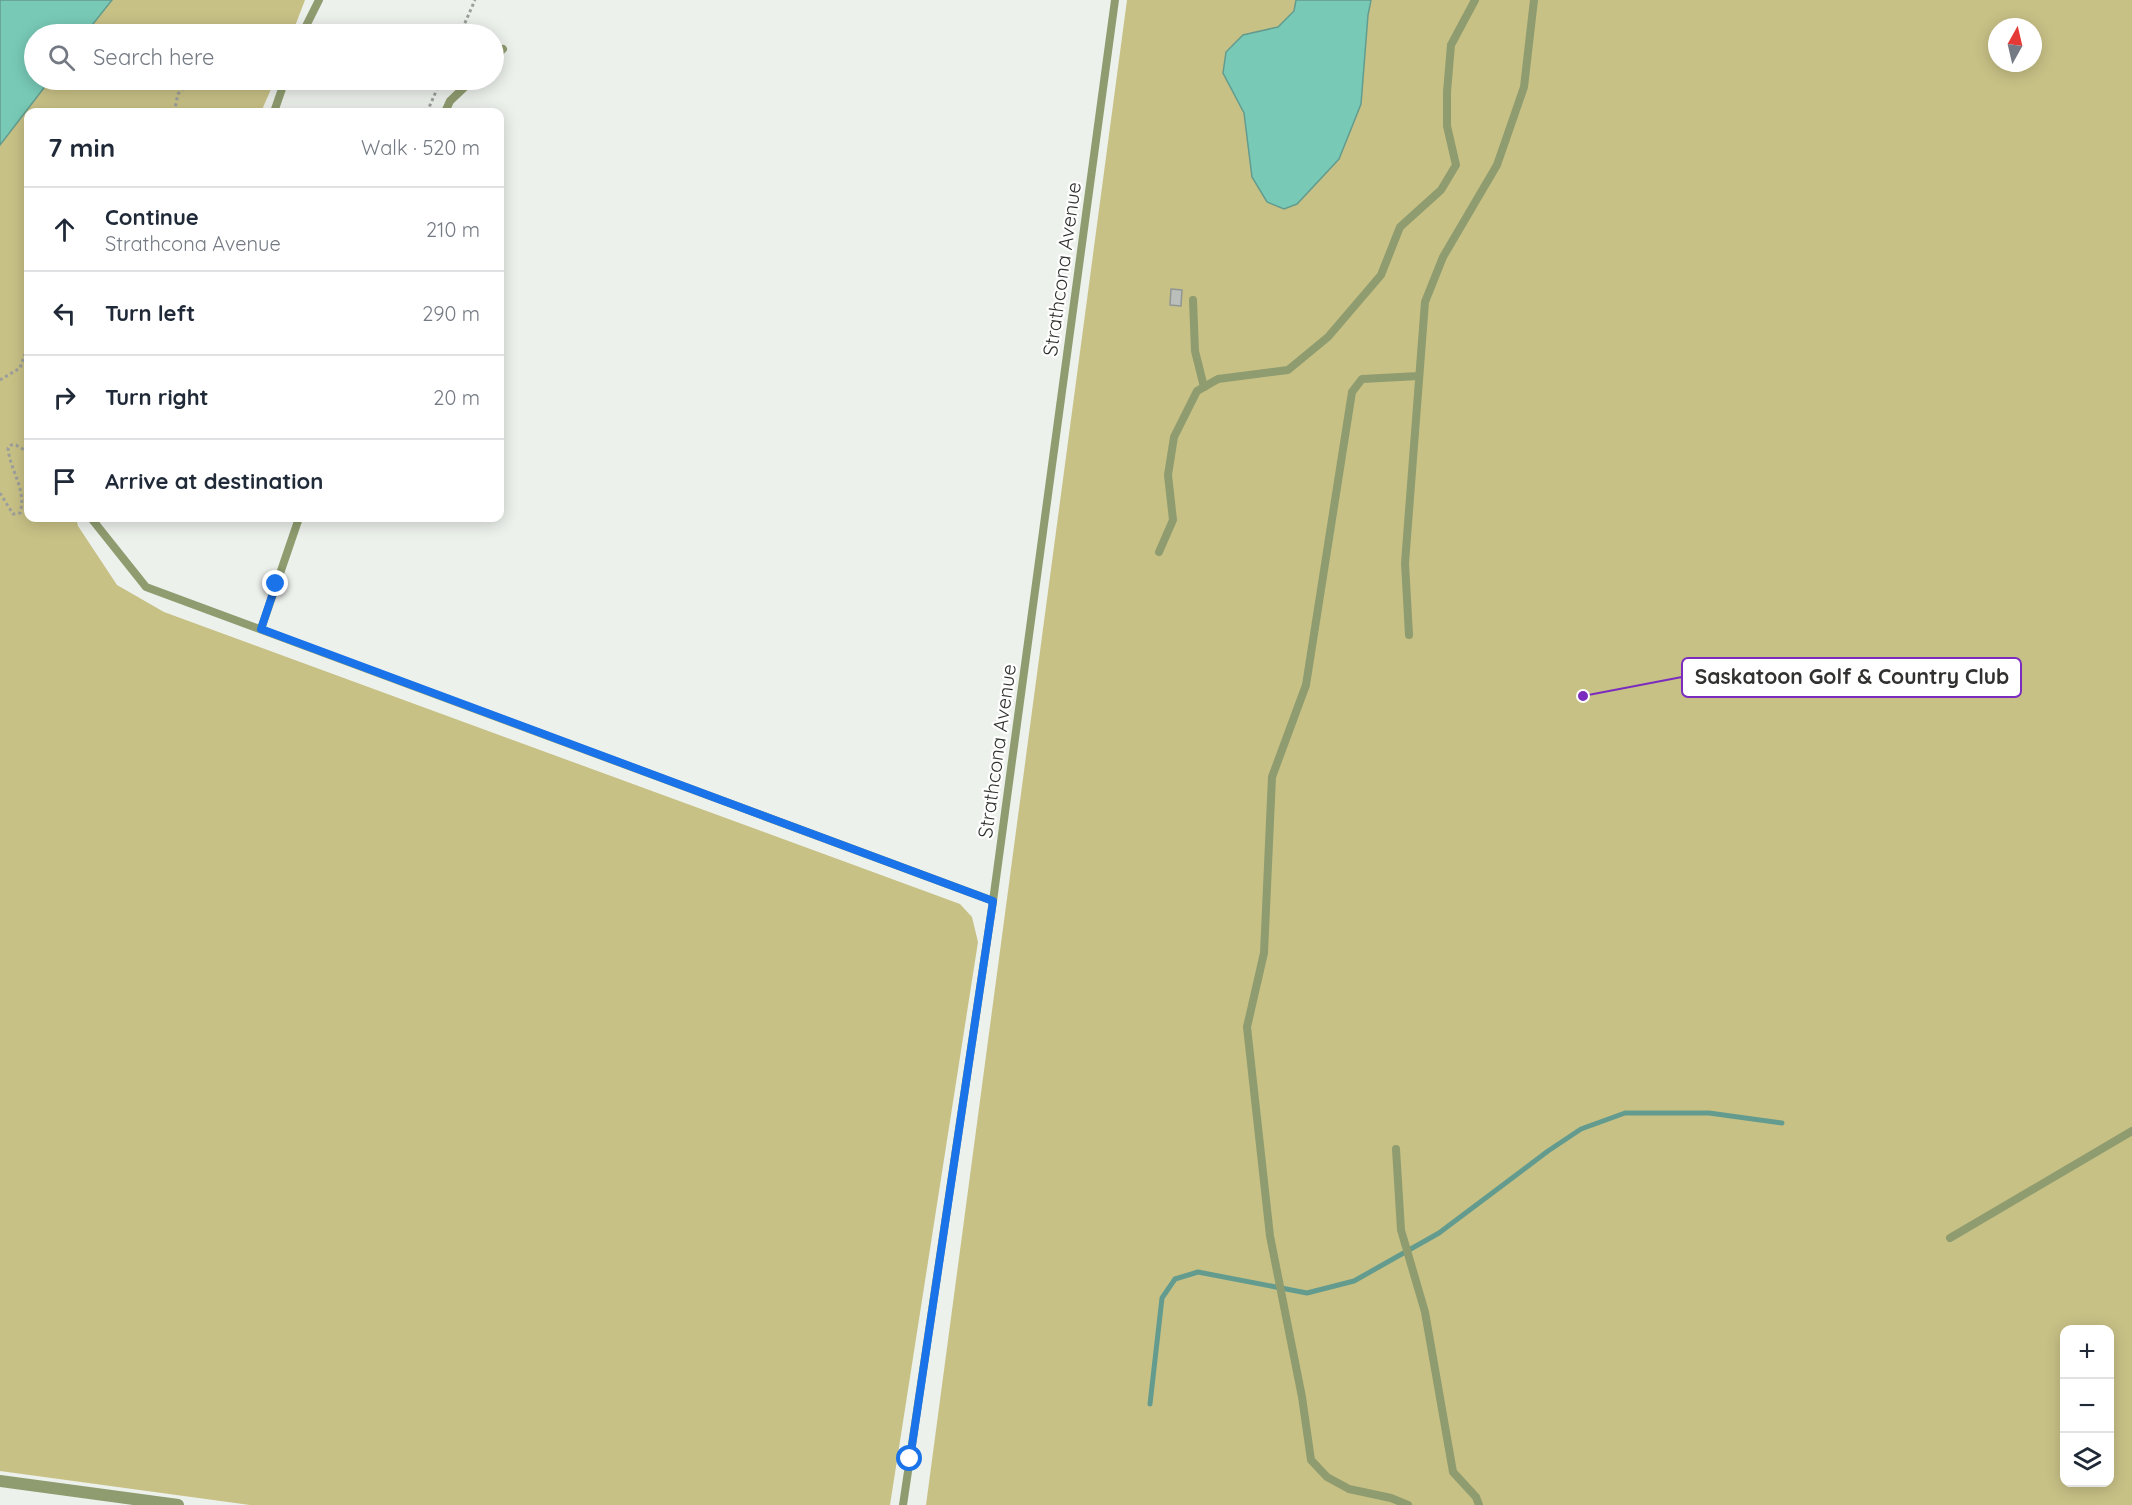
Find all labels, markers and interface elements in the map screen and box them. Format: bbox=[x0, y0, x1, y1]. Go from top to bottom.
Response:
north arrow bbox=[1988, 18, 2042, 72]
search box bbox=[24, 24, 504, 90]
icon: search bbox=[45, 41, 78, 74]
text: Search here bbox=[93, 43, 214, 71]
text: 7 min bbox=[48, 131, 115, 164]
text: Walk · 520 m bbox=[361, 135, 480, 160]
street label: Strathcona Avenue bbox=[1037, 180, 1086, 358]
text: Continue bbox=[105, 203, 199, 231]
icon: ahead bbox=[48, 213, 81, 246]
text: 210 m bbox=[426, 217, 480, 242]
text: Strathcona Avenue bbox=[105, 231, 281, 256]
icon: left bbox=[48, 297, 81, 330]
text: Turn left bbox=[105, 299, 195, 327]
text: 290 m bbox=[422, 301, 480, 326]
icon: right bbox=[48, 381, 81, 414]
text: Turn right bbox=[105, 383, 209, 411]
text: 20 m bbox=[433, 385, 480, 410]
icon: arrive bbox=[48, 465, 81, 498]
text: Arrive at destination bbox=[105, 467, 323, 495]
route end bbox=[262, 570, 288, 596]
callout: Saskatoon Golf & Country Club bbox=[1682, 658, 2021, 697]
street label: Strathcona Avenue bbox=[972, 662, 1021, 840]
text: Saskatoon Golf & Country Club bbox=[1695, 663, 2009, 689]
map controls bbox=[2060, 1325, 2114, 1487]
button: + bbox=[2060, 1325, 2114, 1379]
button: − bbox=[2060, 1379, 2114, 1433]
button: layers bbox=[2060, 1433, 2114, 1487]
route start bbox=[896, 1445, 922, 1471]

